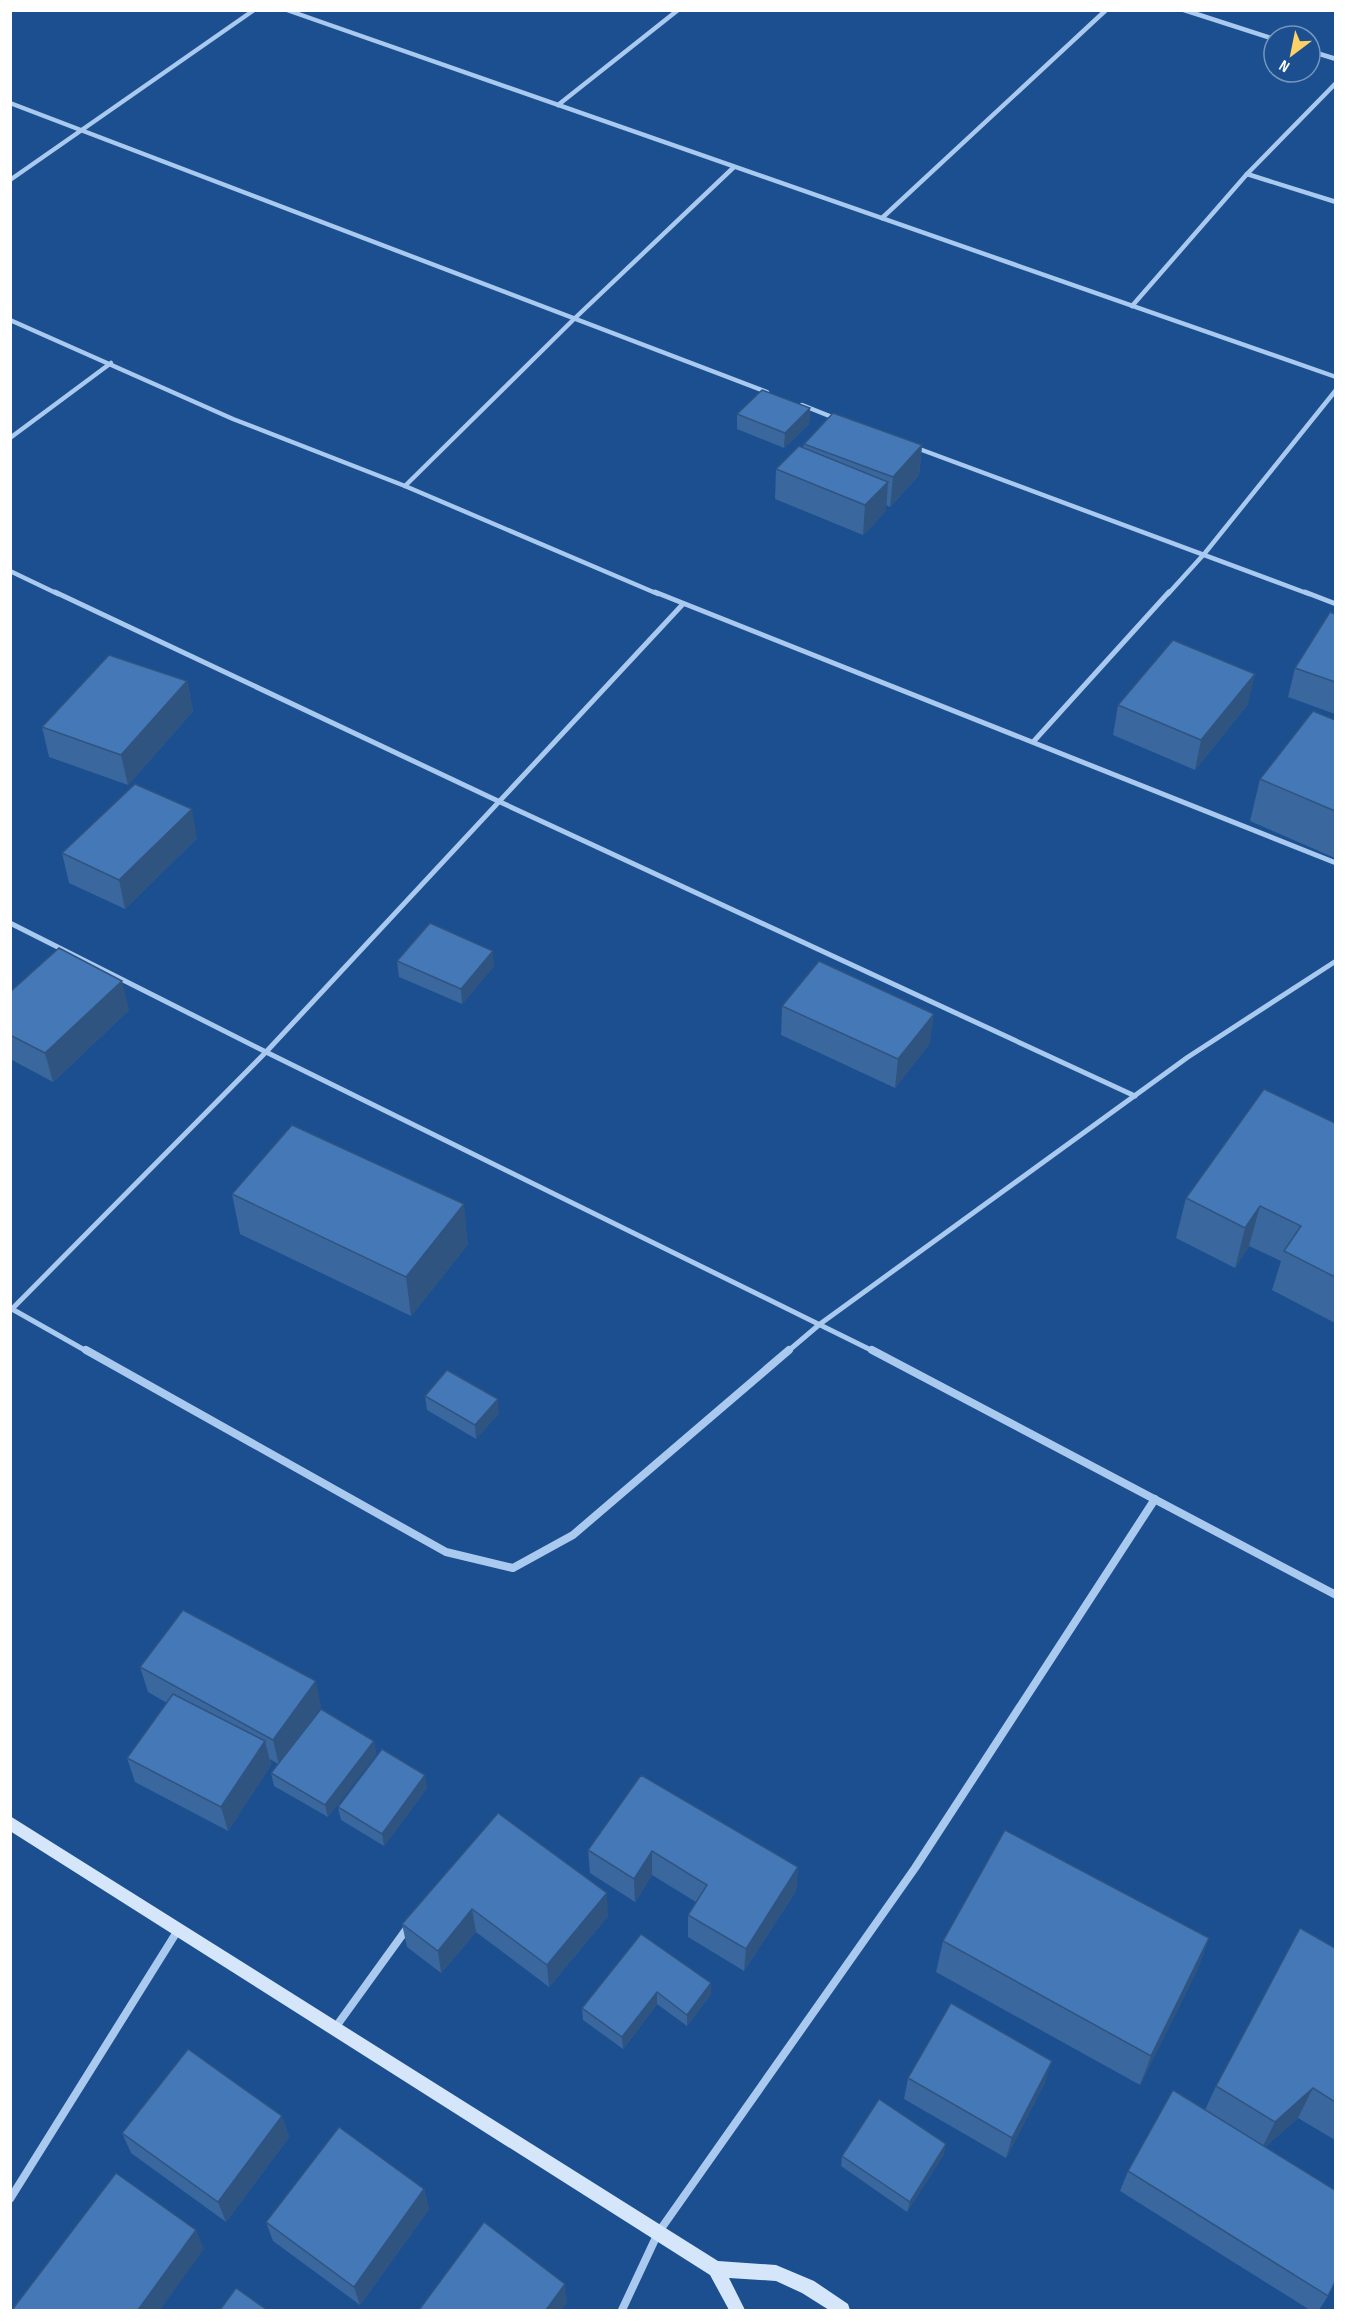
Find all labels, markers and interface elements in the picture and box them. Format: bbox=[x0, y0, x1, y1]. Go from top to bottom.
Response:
north arrow bbox=[1262, 24, 1322, 84]
text: N bbox=[1276, 55, 1294, 76]

